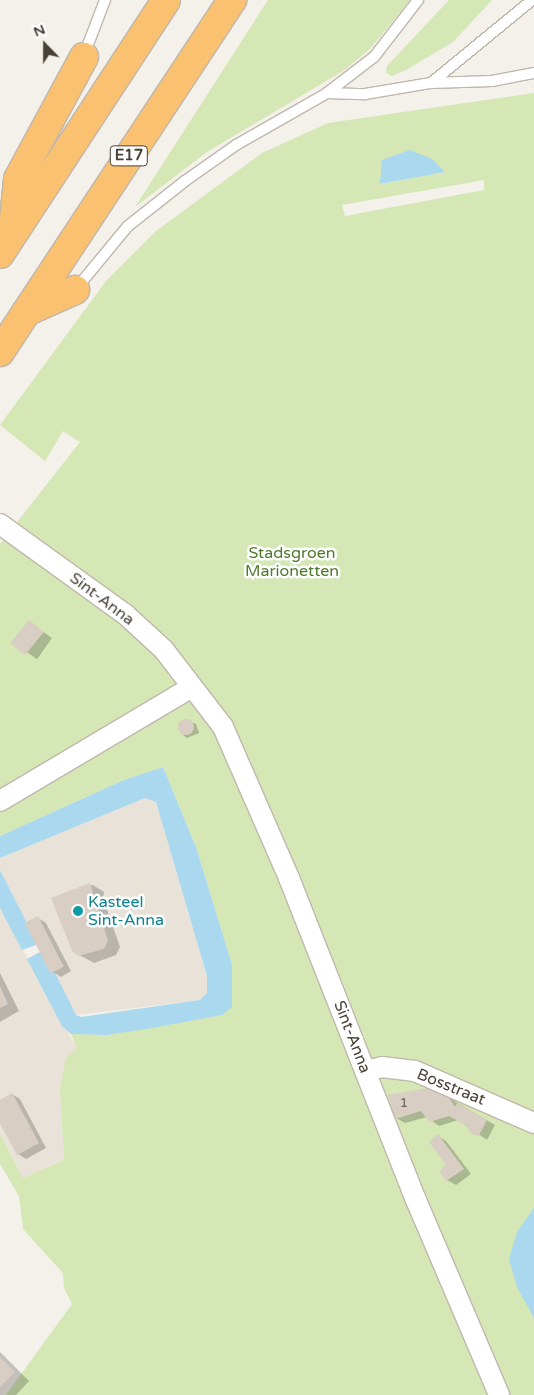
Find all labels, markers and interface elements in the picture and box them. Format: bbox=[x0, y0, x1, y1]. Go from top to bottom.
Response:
north arrow bbox=[20, 20, 70, 70]
text: N bbox=[31, 21, 48, 41]
road number: E17 bbox=[109, 144, 149, 168]
park label: Stadsgroen Marionetten bbox=[245, 543, 339, 581]
street label: Sint-Anna bbox=[66, 568, 138, 630]
place label: Kasteel Sint-Anna bbox=[88, 892, 164, 930]
marker: Kasteel Sint-Anna bbox=[72, 905, 84, 917]
street label: Sint-Anna bbox=[329, 998, 375, 1076]
street label: Bosstraat bbox=[414, 1065, 488, 1109]
house number: 1 bbox=[400, 1095, 408, 1111]

